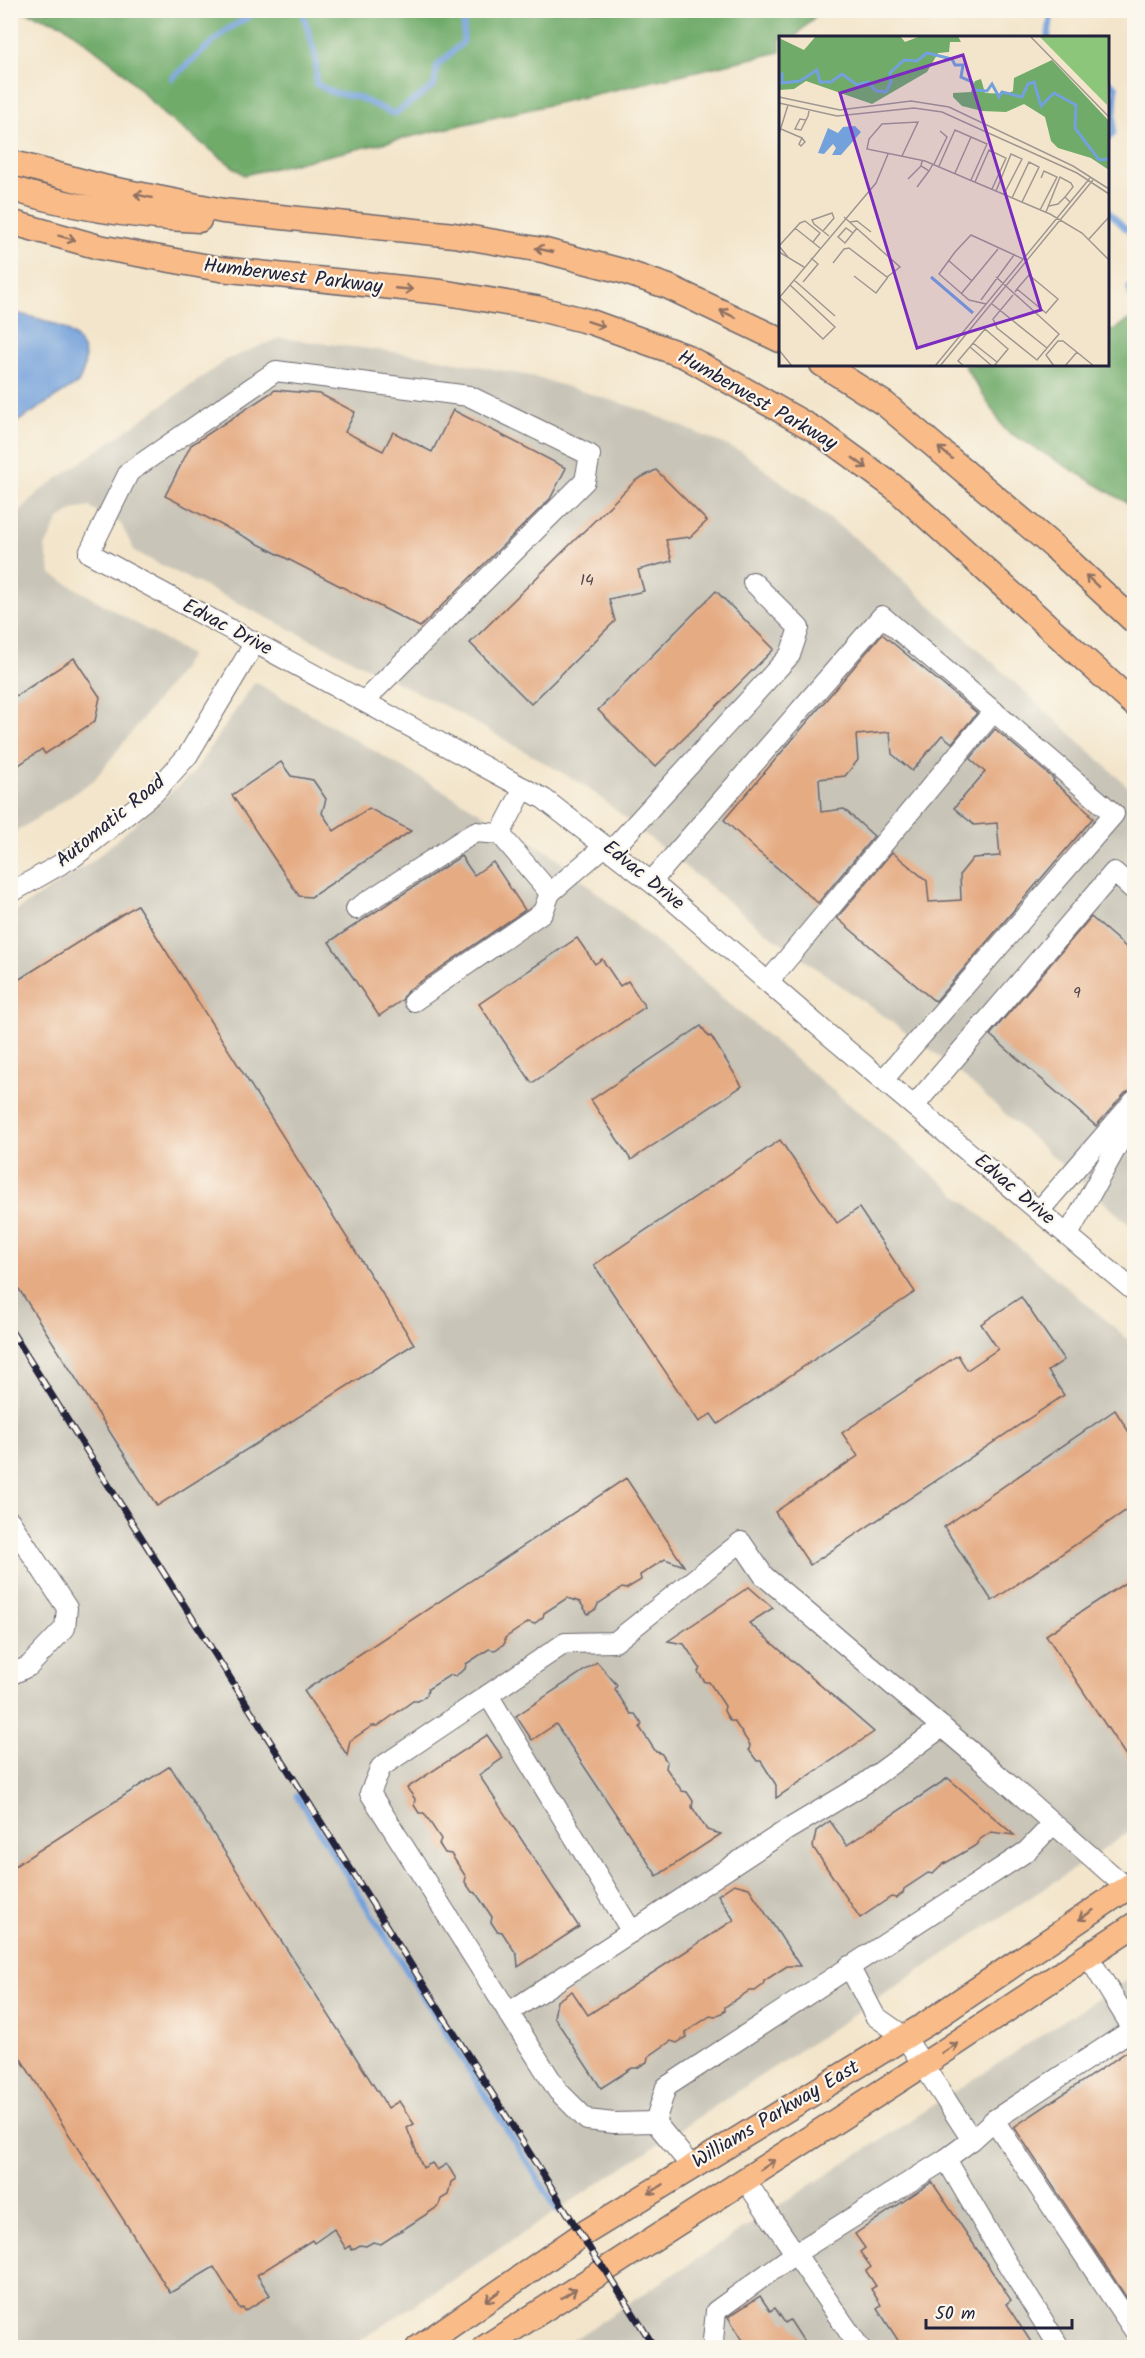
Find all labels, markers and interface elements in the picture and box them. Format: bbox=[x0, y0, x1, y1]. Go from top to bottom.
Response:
inset map bbox=[779, 36, 1109, 366]
one-way arrow bbox=[134, 190, 154, 201]
one-way arrow bbox=[57, 233, 76, 245]
one-way arrow bbox=[535, 244, 554, 256]
street label: Humberwest Parkway bbox=[202, 250, 385, 304]
one-way arrow bbox=[394, 284, 414, 295]
one-way arrow bbox=[720, 308, 738, 320]
one-way arrow bbox=[586, 319, 605, 330]
street label: Humberwest Parkway bbox=[671, 342, 844, 460]
one-way arrow bbox=[937, 446, 953, 459]
one-way arrow bbox=[852, 457, 868, 469]
house number: 14 bbox=[580, 568, 594, 593]
one-way arrow bbox=[1084, 574, 1099, 588]
street label: Edvac Drive bbox=[176, 591, 278, 665]
street label: Automatic Road bbox=[49, 767, 174, 876]
street label: Edvac Drive bbox=[595, 833, 691, 919]
house number: 9 bbox=[1073, 981, 1081, 1006]
street label: Edvac Drive bbox=[966, 1146, 1062, 1234]
one-way arrow bbox=[1078, 1910, 1095, 1922]
one-way arrow bbox=[941, 2042, 958, 2054]
street label: Williams Parkway East bbox=[686, 2052, 866, 2178]
one-way arrow bbox=[759, 2158, 776, 2170]
one-way arrow bbox=[648, 2184, 665, 2196]
one-way arrow bbox=[560, 2287, 577, 2299]
one-way arrow bbox=[485, 2290, 501, 2302]
scale bar bbox=[926, 2292, 1072, 2330]
text: 50 m bbox=[935, 2300, 975, 2329]

